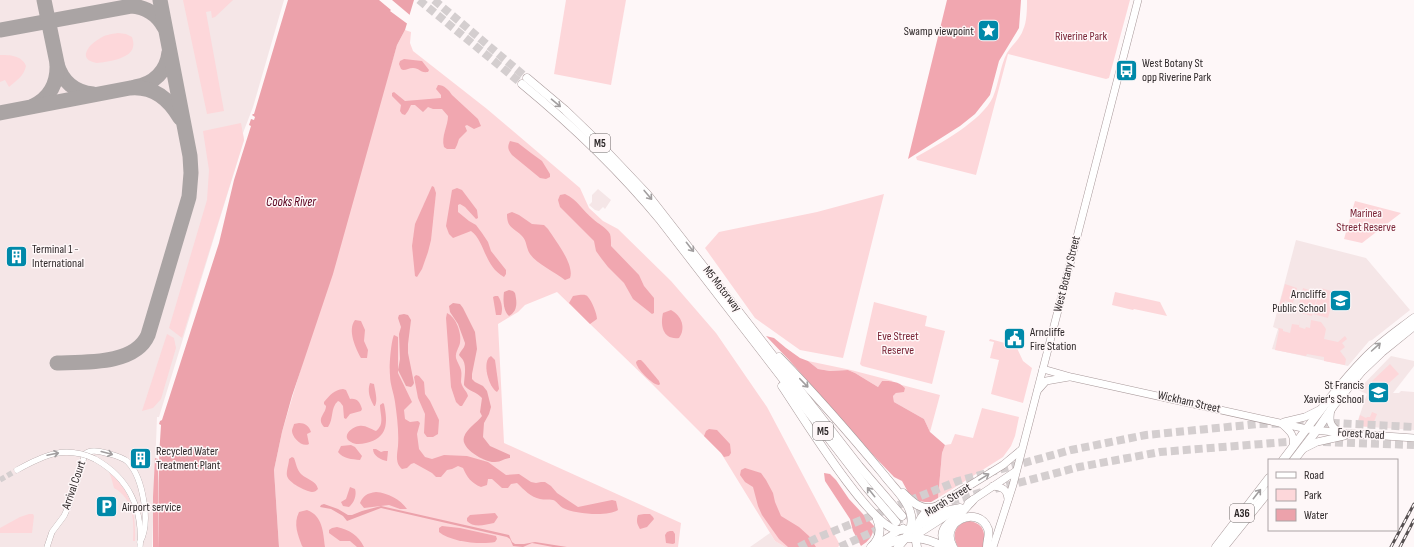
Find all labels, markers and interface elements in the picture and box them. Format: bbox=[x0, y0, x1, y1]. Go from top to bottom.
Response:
place icon: Swamp viewpoint bbox=[976, 18, 1002, 44]
place label: Swamp viewpoint bbox=[904, 24, 974, 39]
park label: Riverine Park bbox=[1055, 29, 1108, 44]
place label: West Botany St opp Riverine Park bbox=[1142, 56, 1211, 85]
bus stop icon: West Botany St opp Riverine Park bbox=[1113, 57, 1139, 83]
one-way arrow bbox=[551, 98, 562, 107]
road number: M5 bbox=[590, 134, 610, 152]
one-way arrow bbox=[643, 190, 652, 200]
water label: Cooks River bbox=[266, 194, 317, 210]
park label: Marinea Street Reserve bbox=[1336, 206, 1396, 235]
street label: West Botany Street bbox=[1050, 234, 1084, 314]
place label: Terminal 1 - International bbox=[32, 242, 84, 271]
one-way arrow bbox=[685, 242, 694, 253]
building icon: Terminal 1 - International bbox=[3, 243, 29, 269]
street label: M5 Motorway bbox=[700, 263, 745, 315]
place label: Arncliffe Public School bbox=[1272, 287, 1326, 316]
school or university icon: Arncliffe Public School bbox=[1328, 288, 1354, 314]
place label: Arncliffe Fire Station bbox=[1029, 325, 1076, 354]
public building icon: Arncliffe Fire Station bbox=[1002, 326, 1028, 352]
park label: Eve Street Reserve bbox=[877, 329, 919, 358]
one-way arrow bbox=[1371, 342, 1381, 352]
one-way arrow bbox=[799, 378, 809, 388]
place label: St Francis Xavier's School bbox=[1303, 378, 1364, 407]
school or university icon: St Francis Xavier's School bbox=[1366, 379, 1392, 405]
street label: Wickham Street bbox=[1156, 387, 1222, 417]
road number: M5 bbox=[813, 422, 833, 440]
street label: Forest Road bbox=[1337, 425, 1385, 443]
place label: Recycled Water Treatment Plant bbox=[156, 444, 221, 473]
building icon: Recycled Water Treatment Plant bbox=[128, 445, 154, 471]
one-way arrow bbox=[46, 449, 59, 457]
one-way arrow bbox=[100, 450, 113, 457]
street label: Arrival Court bbox=[58, 458, 89, 512]
legend bbox=[1268, 459, 1398, 531]
text: Road bbox=[1304, 468, 1324, 483]
one-way arrow bbox=[978, 472, 990, 480]
street label: Marsh Street bbox=[922, 480, 974, 520]
one-way arrow bbox=[866, 487, 875, 498]
text: Park bbox=[1304, 488, 1322, 503]
one-way arrow bbox=[1252, 489, 1261, 500]
parking icon: Airport service bbox=[93, 494, 119, 520]
place label: Airport service bbox=[121, 500, 181, 515]
road number: A36 bbox=[1230, 504, 1254, 522]
text: Water bbox=[1304, 508, 1328, 523]

